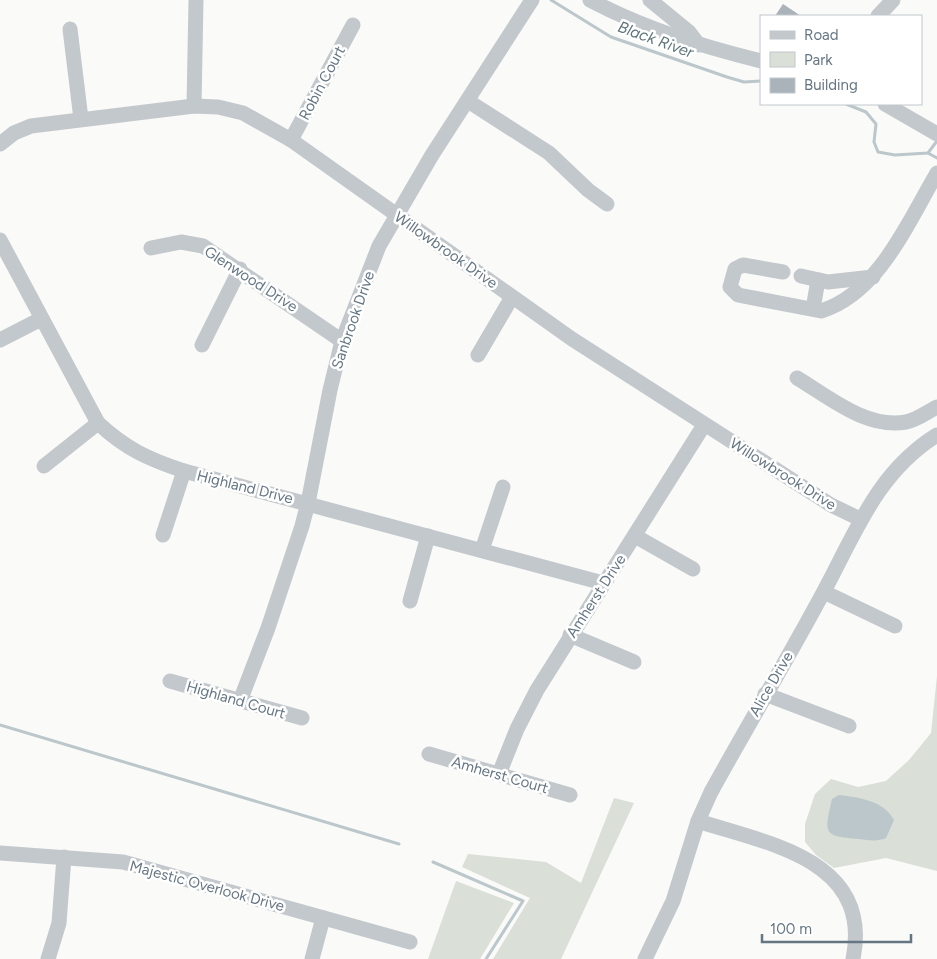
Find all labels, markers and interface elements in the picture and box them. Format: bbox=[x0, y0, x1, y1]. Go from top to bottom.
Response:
legend bbox=[760, 15, 922, 105]
water label: Black River bbox=[615, 17, 697, 62]
text: Road bbox=[804, 26, 839, 44]
street label: Robin Court bbox=[295, 43, 349, 123]
text: Park bbox=[804, 51, 833, 69]
text: Building bbox=[804, 76, 858, 94]
street label: Willowbrook Drive bbox=[391, 208, 501, 292]
street label: Glenwood Drive bbox=[201, 242, 301, 316]
street label: Sanbrook Drive bbox=[328, 269, 378, 371]
street label: Willowbrook Drive bbox=[727, 434, 839, 514]
street label: Highland Drive bbox=[195, 466, 295, 508]
street label: Amherst Drive bbox=[562, 551, 630, 641]
street label: Alice Drive bbox=[745, 648, 797, 720]
street label: Highland Court bbox=[184, 677, 288, 723]
street label: Amherst Court bbox=[450, 753, 551, 797]
street label: Majestic Overlook Drive bbox=[128, 857, 286, 915]
scale bar bbox=[762, 912, 911, 944]
text: 100 m bbox=[770, 920, 812, 938]

